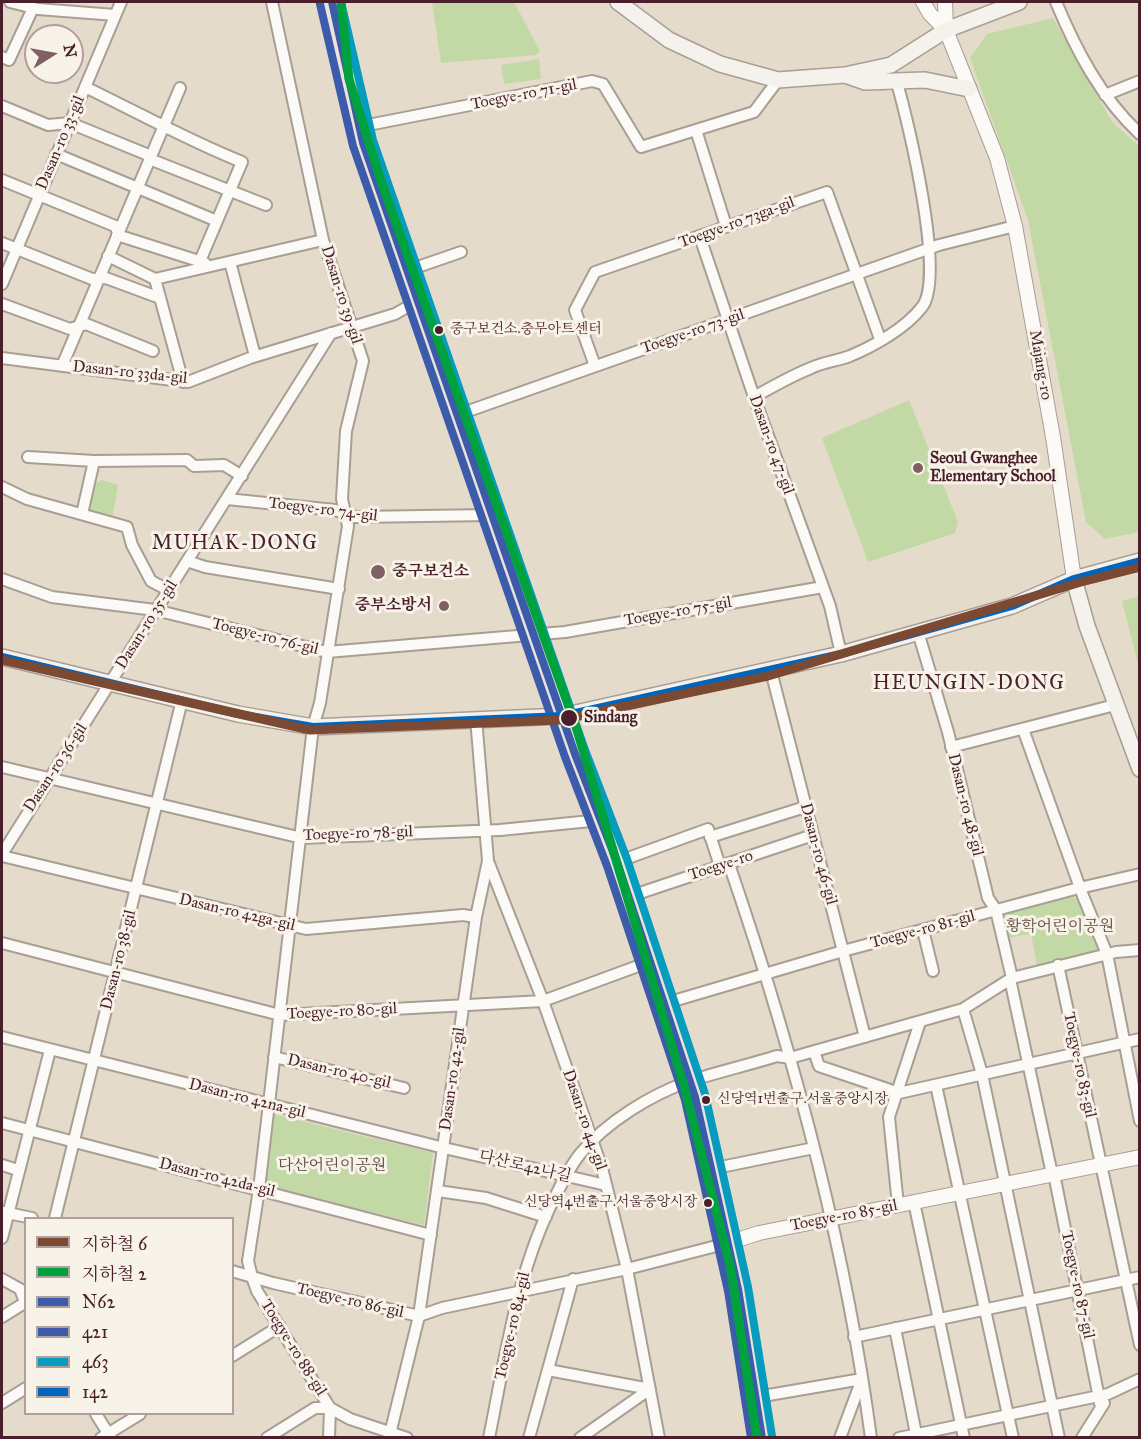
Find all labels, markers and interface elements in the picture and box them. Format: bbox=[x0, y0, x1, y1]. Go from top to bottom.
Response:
north arrow bbox=[24, 24, 84, 84]
text: N bbox=[60, 42, 81, 59]
street label: Toegye-ro 71-gil bbox=[469, 75, 579, 115]
street label: Dasan-ro 33-gil bbox=[33, 93, 89, 193]
street label: Toegye-ro 73ga-gil bbox=[676, 193, 798, 253]
street label: Dasan-ro 39-gil bbox=[316, 243, 366, 347]
street label: Toegye-ro 73-gil bbox=[639, 305, 747, 359]
place label: 중구보건소.충무아트센터 bbox=[450, 322, 602, 338]
marker: 중구보건소.충무아트센터 bbox=[433, 324, 445, 336]
street label: Majang-ro bbox=[1024, 329, 1056, 401]
street label: Dasan-ro 33da-gil bbox=[72, 357, 188, 389]
street label: Dasan-ro 47-gil bbox=[744, 393, 798, 497]
place label: Seoul Gwanghee Elementary School bbox=[930, 449, 1056, 487]
marker: Seoul Gwanghee Elementary School bbox=[911, 461, 925, 475]
street label: Toegye-ro 74-gil bbox=[267, 494, 379, 526]
district label: MUHAK-DONG bbox=[152, 532, 318, 556]
place label: 중구보건소 bbox=[392, 562, 469, 582]
marker: 중구보건소 bbox=[369, 563, 387, 581]
street label: Dasan-ro 35-gil bbox=[112, 577, 182, 673]
street label: Toegye-ro 75-gil bbox=[623, 593, 733, 631]
place label: 중부소방서 bbox=[355, 596, 432, 616]
marker: 중부소방서 bbox=[437, 599, 451, 613]
street label: Toegye-ro 76-gil bbox=[210, 614, 320, 660]
district label: HEUNGIN-DONG bbox=[873, 672, 1065, 696]
marker: Sindang bbox=[559, 708, 579, 728]
place label: Sindang bbox=[584, 708, 637, 728]
street label: Dasan-ro 36-gil bbox=[20, 720, 92, 816]
street label: Dasan-ro 48-gil bbox=[943, 752, 987, 858]
street label: Dasan-ro 46-gil bbox=[795, 801, 841, 907]
street label: Toegye-ro 78-gil bbox=[303, 822, 413, 846]
street label: Toegye-ro bbox=[686, 847, 756, 885]
street label: Dasan-ro 42ga-gil bbox=[177, 890, 297, 936]
street label: Toegye-ro 81-gil bbox=[869, 907, 977, 953]
street label: Dasan-ro 38-gil bbox=[97, 908, 141, 1012]
park label: 황학어린이공원 bbox=[1006, 917, 1114, 937]
street label: Toegye-ro 80-gil bbox=[286, 1000, 398, 1024]
street label: Toegye-ro 83-gil bbox=[1058, 1010, 1100, 1120]
street label: Dasan-ro 42-gil bbox=[436, 1026, 470, 1132]
street label: Dasan-ro 40-gil bbox=[285, 1051, 393, 1093]
street label: Dasan-ro 44-gil bbox=[558, 1067, 610, 1173]
street label: Dasan-ro 42na-gil bbox=[187, 1075, 307, 1123]
place label: 신당역1번출구.서울중앙시장 bbox=[717, 1092, 888, 1108]
marker: 신당역1번출구.서울중앙시장 bbox=[700, 1094, 712, 1106]
street label: 다산로42나길 bbox=[477, 1147, 573, 1187]
street label: Dasan-ro 42da-gil bbox=[157, 1154, 277, 1202]
park label: 다산어린이공원 bbox=[278, 1156, 386, 1176]
place label: 신당역4번출구.서울중앙시장 bbox=[524, 1195, 697, 1211]
street label: Toegye-ro 85-gil bbox=[789, 1196, 899, 1236]
marker: 신당역4번출구.서울중앙시장 bbox=[702, 1197, 714, 1209]
legend bbox=[24, 1217, 234, 1415]
street label: Toegye-ro 87-gil bbox=[1056, 1229, 1098, 1341]
text: 지하철 6 bbox=[82, 1233, 147, 1255]
text: 지하철 2 bbox=[82, 1263, 147, 1285]
street label: Toegye-ro 84-gil bbox=[491, 1270, 535, 1382]
street label: Toegye-ro 86-gil bbox=[294, 1279, 406, 1323]
text: N62 bbox=[82, 1291, 115, 1313]
street label: Toegye-ro 88-gil bbox=[256, 1296, 330, 1400]
text: 421 bbox=[82, 1321, 108, 1343]
text: 463 bbox=[82, 1351, 108, 1373]
text: 142 bbox=[82, 1381, 108, 1403]

